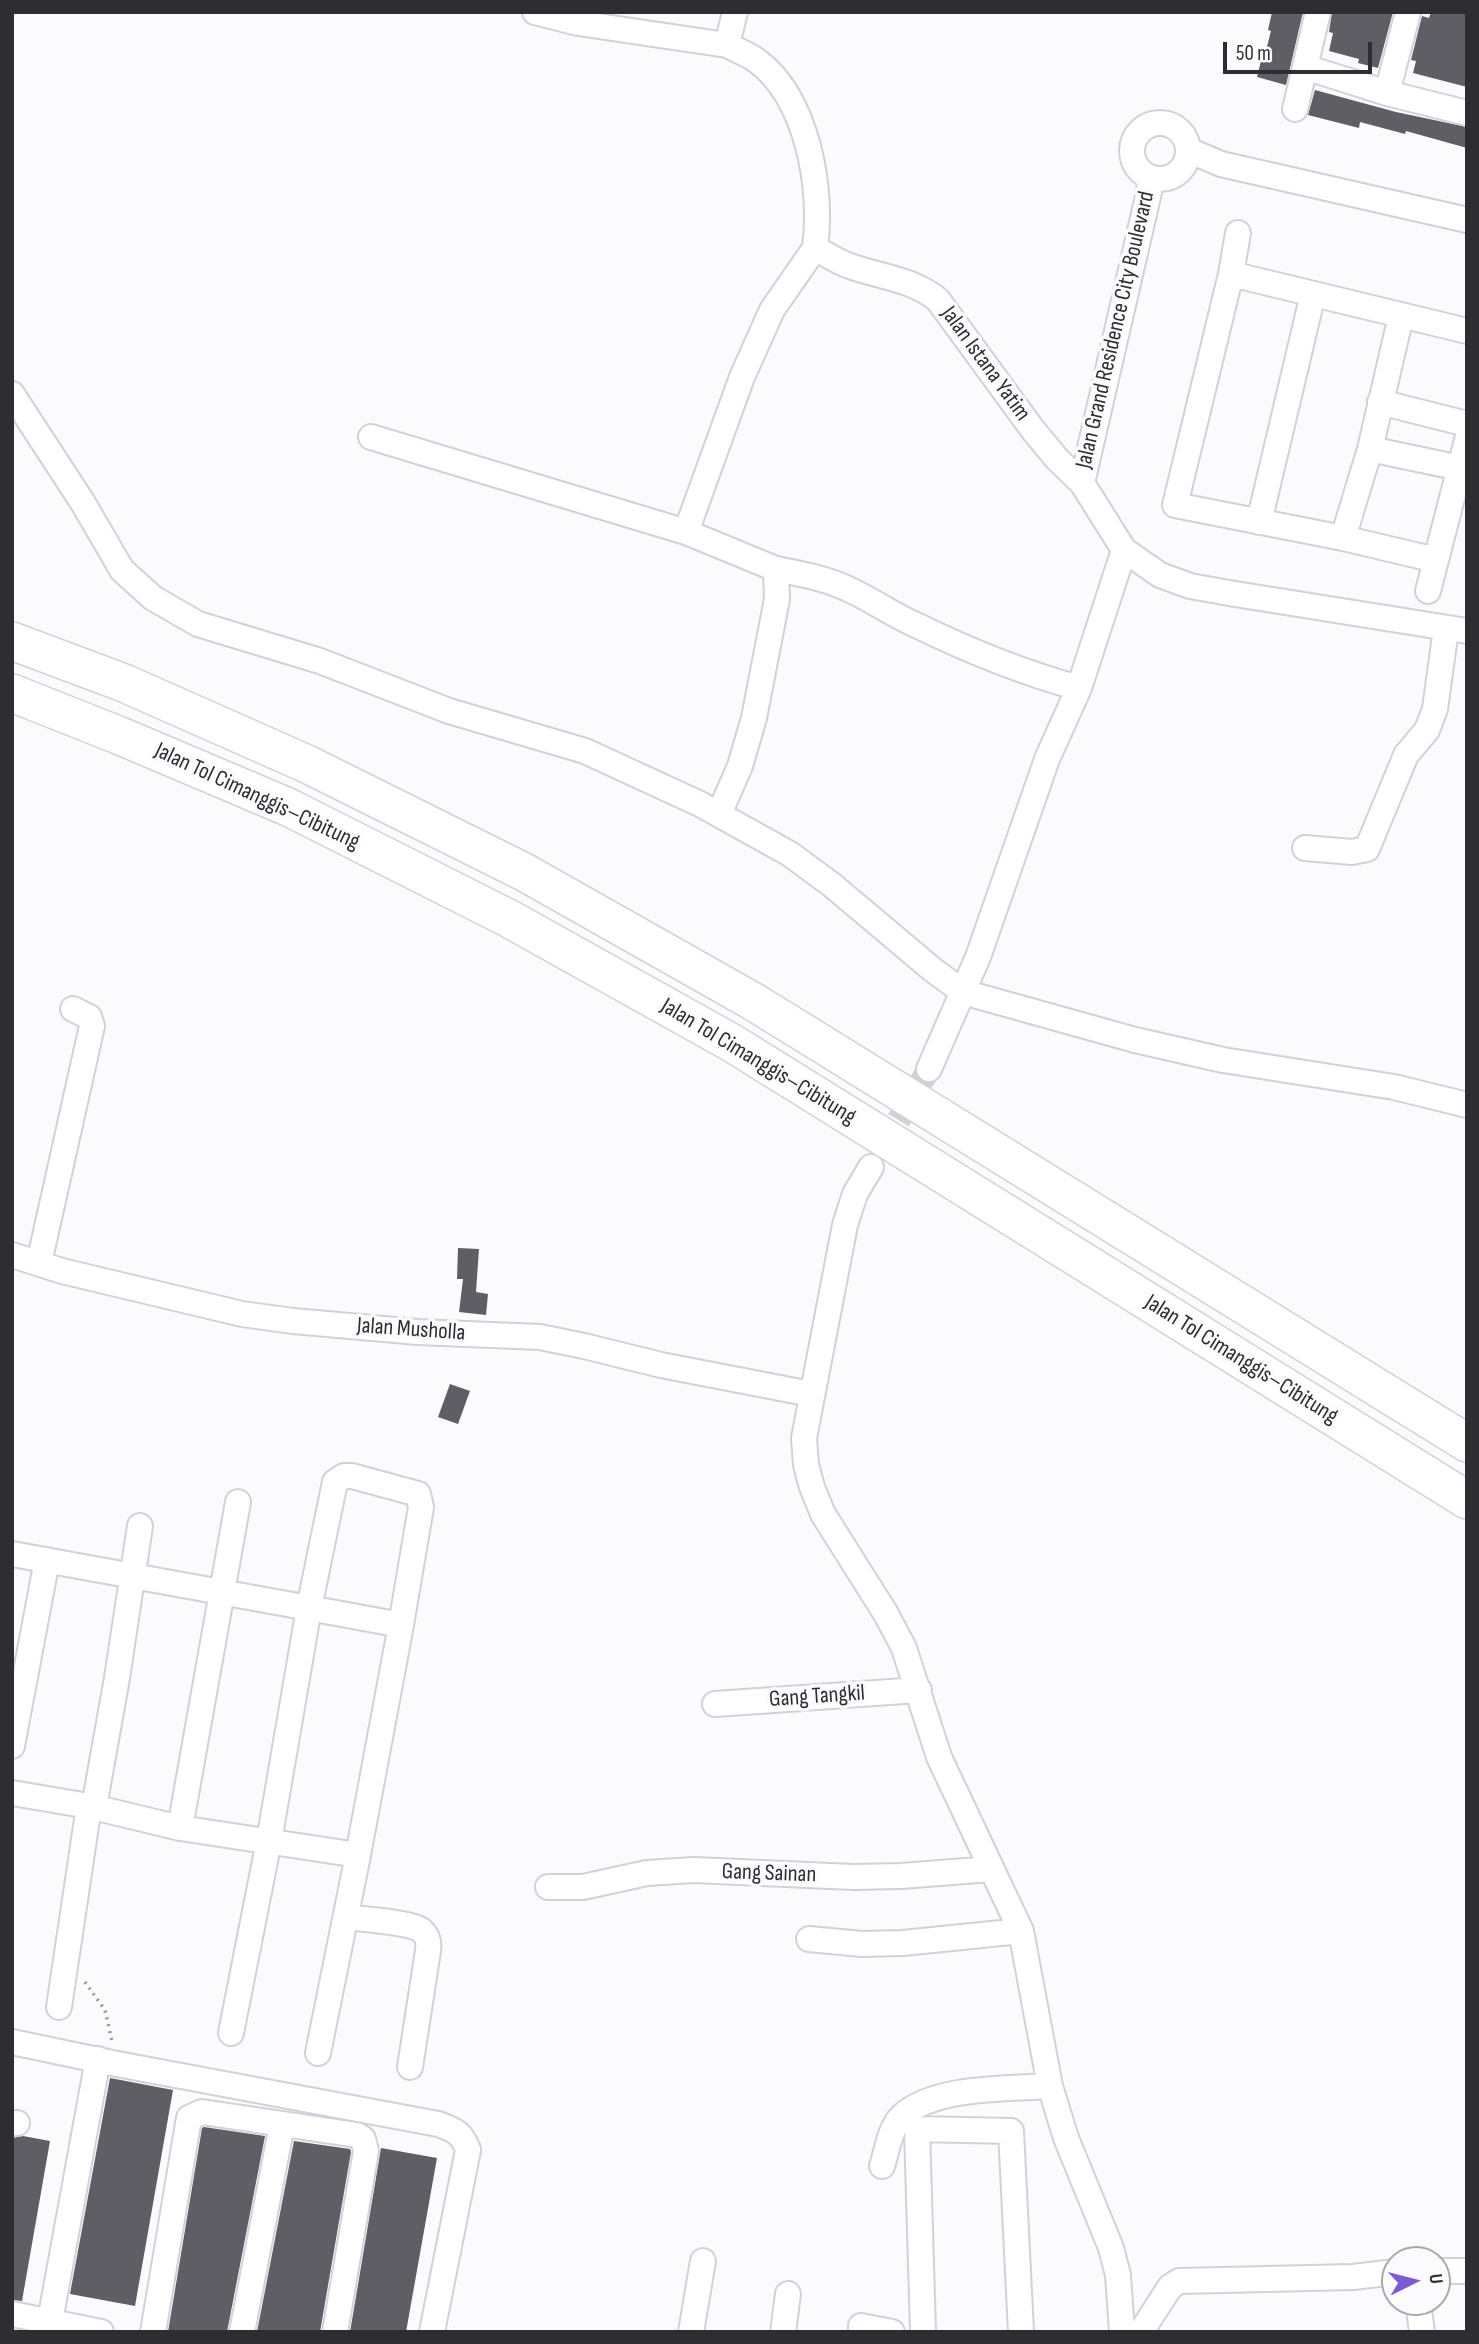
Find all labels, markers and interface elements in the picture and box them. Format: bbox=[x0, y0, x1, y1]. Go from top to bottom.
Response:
scale bar bbox=[1227, 28, 1376, 72]
text: 50 m bbox=[1236, 41, 1271, 66]
street label: Jalan Grand Residence City Boulevard bbox=[1071, 189, 1161, 471]
street label: Jalan Istana Yatim bbox=[934, 301, 1036, 427]
street label: Jalan Tol Cimanggis–Cibitung bbox=[150, 737, 364, 857]
street label: Jalan Tol Cimanggis–Cibitung bbox=[655, 993, 861, 1131]
street label: Jalan Tol Cimanggis–Cibitung bbox=[1139, 1289, 1343, 1431]
street label: Jalan Musholla bbox=[356, 1312, 466, 1348]
street label: Gang Tangkil bbox=[768, 1680, 866, 1714]
street label: Gang Sainan bbox=[721, 1859, 817, 1889]
north arrow bbox=[1381, 2246, 1451, 2316]
text: U bbox=[1423, 2273, 1447, 2285]

